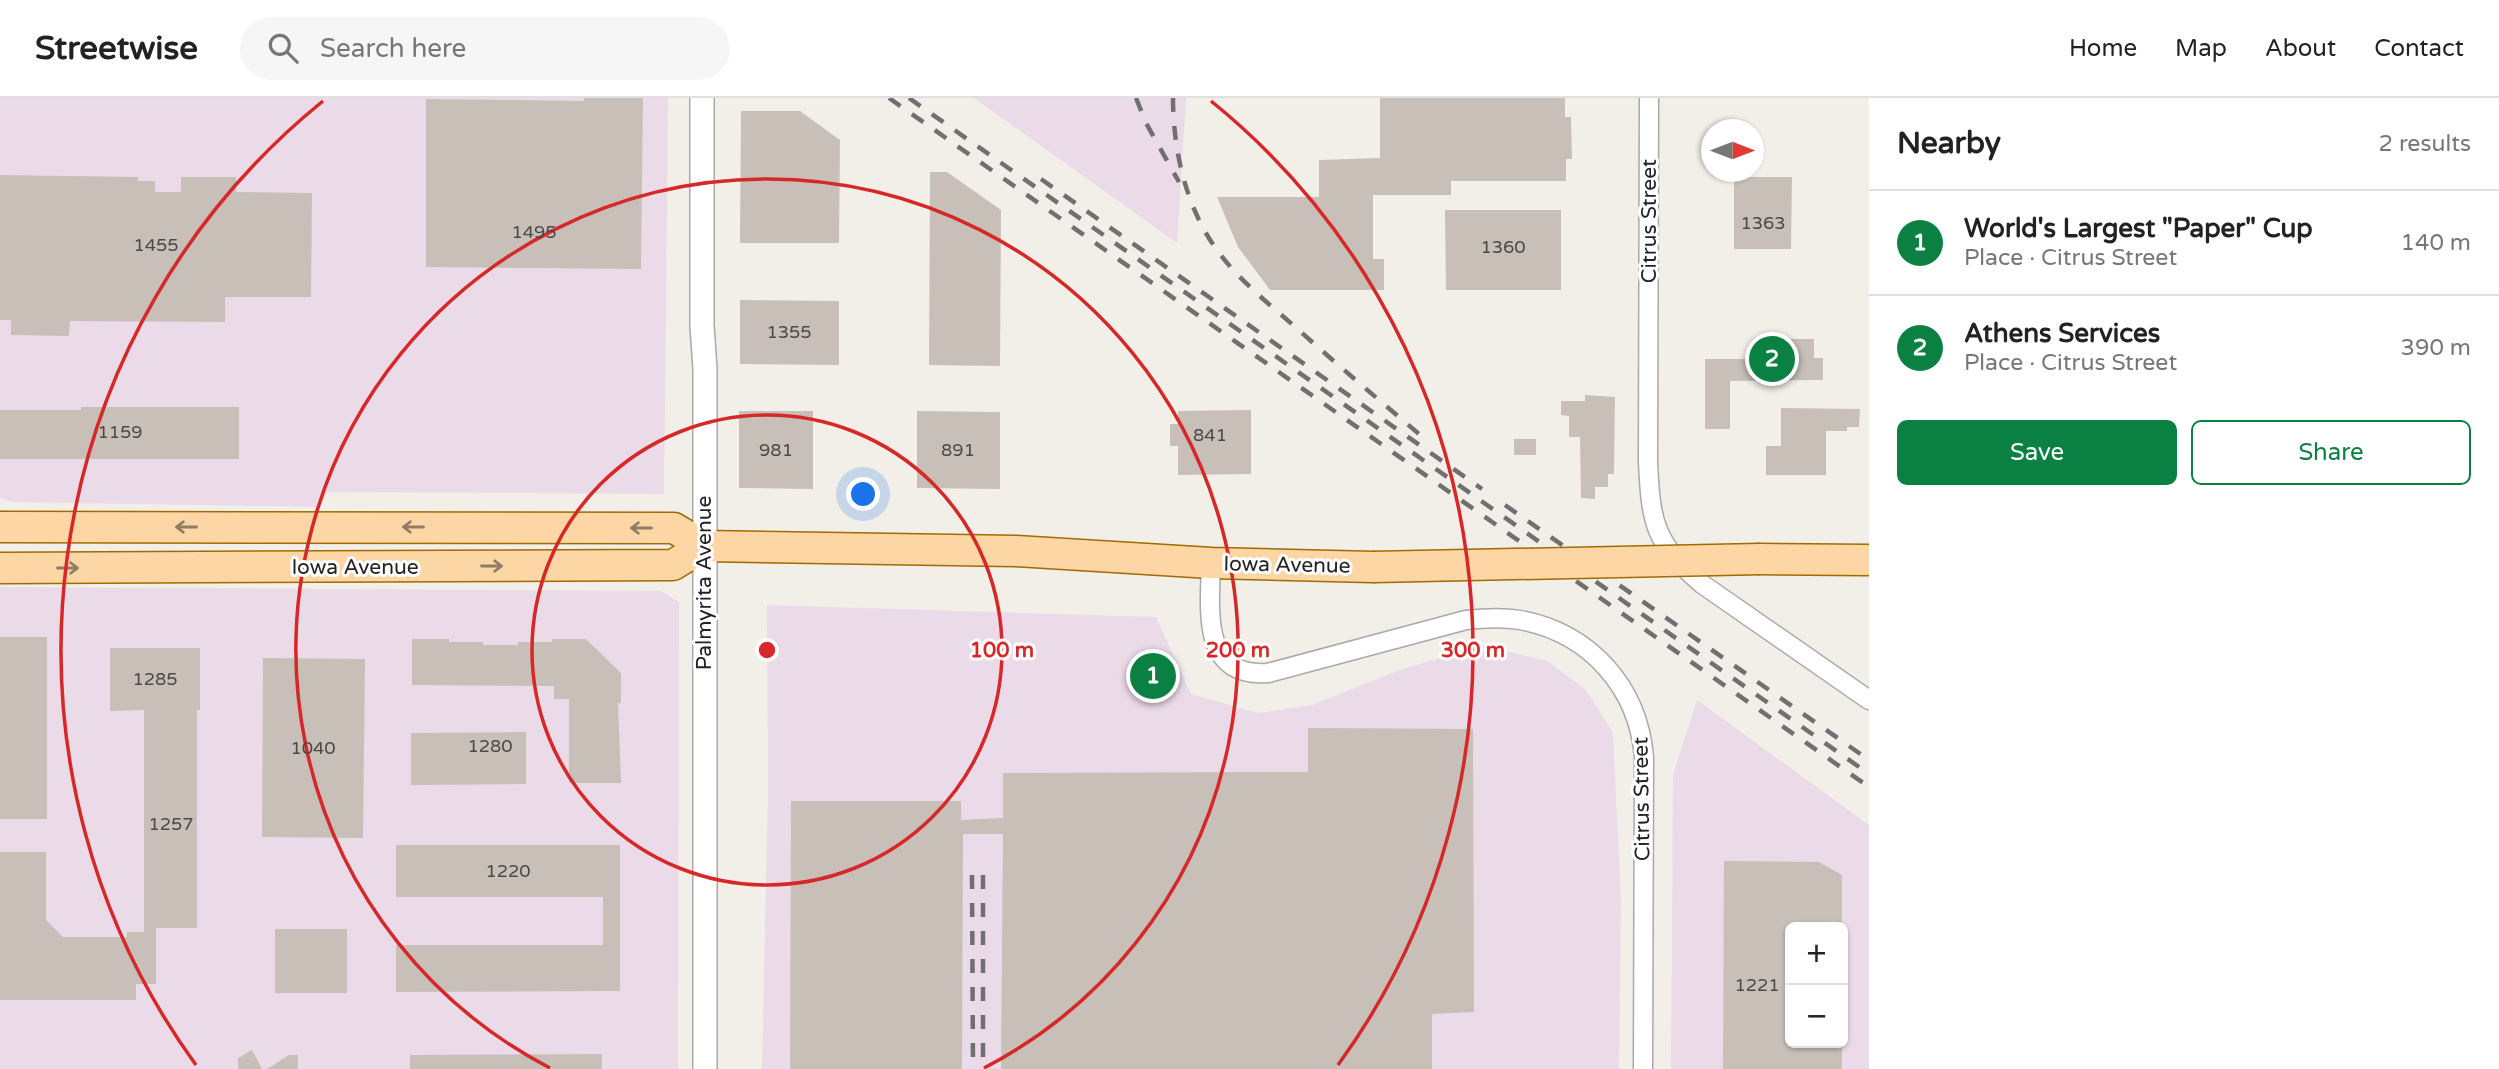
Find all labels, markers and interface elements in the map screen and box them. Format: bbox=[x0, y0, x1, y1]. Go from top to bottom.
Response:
search box bbox=[240, 17, 730, 80]
text: Streetwise bbox=[35, 29, 198, 68]
icon: search bbox=[264, 29, 302, 67]
text: Search here bbox=[320, 33, 466, 64]
text: Home bbox=[2069, 34, 2137, 63]
text: Map bbox=[2175, 34, 2227, 63]
text: About bbox=[2265, 34, 2336, 63]
text: Contact bbox=[2374, 34, 2464, 63]
north arrow bbox=[1701, 119, 1764, 182]
text: Nearby bbox=[1897, 125, 2001, 162]
text: 2 results bbox=[2378, 130, 2471, 158]
street label: Citrus Street bbox=[1637, 159, 1662, 283]
house number: 1363 bbox=[1740, 212, 1786, 234]
text: World's Largest "Paper" Cup bbox=[1964, 213, 2313, 244]
house number: 1495 bbox=[511, 221, 557, 243]
text: 1 bbox=[1913, 229, 1927, 257]
text: 140 m bbox=[2401, 229, 2471, 257]
house number: 1455 bbox=[133, 234, 179, 256]
house number: 1360 bbox=[1480, 236, 1526, 258]
text: Place · Citrus Street bbox=[1964, 244, 2177, 272]
text: Athens Services bbox=[1964, 318, 2160, 349]
house number: 1355 bbox=[766, 321, 812, 343]
pin: 2 bbox=[1749, 333, 1795, 385]
text: 2 bbox=[1913, 334, 1927, 362]
text: 390 m bbox=[2401, 334, 2471, 362]
text: Place · Citrus Street bbox=[1964, 349, 2177, 377]
button: Save bbox=[1897, 420, 2177, 485]
button: Share bbox=[2191, 420, 2471, 485]
house number: 1159 bbox=[97, 421, 143, 443]
house number: 841 bbox=[1193, 424, 1227, 446]
house number: 981 bbox=[759, 439, 793, 461]
house number: 891 bbox=[941, 439, 975, 461]
your location bbox=[846, 477, 880, 511]
street label: Palmyrita Avenue bbox=[692, 496, 717, 670]
one-way arrow bbox=[175, 520, 198, 534]
one-way arrow bbox=[402, 520, 425, 534]
one-way arrow bbox=[630, 521, 653, 535]
street label: Iowa Avenue bbox=[1223, 551, 1351, 579]
street label: Iowa Avenue bbox=[291, 555, 419, 580]
one-way arrow bbox=[480, 560, 503, 573]
one-way arrow bbox=[56, 561, 79, 575]
centre of rings bbox=[755, 638, 779, 662]
text: 100 m bbox=[970, 638, 1034, 663]
text: 200 m bbox=[1206, 638, 1270, 663]
text: 300 m bbox=[1441, 638, 1505, 663]
pin: 1 bbox=[1130, 650, 1176, 702]
house number: 1285 bbox=[132, 668, 178, 690]
house number: 1280 bbox=[467, 735, 513, 757]
house number: 1040 bbox=[290, 737, 336, 759]
street label: Citrus Street bbox=[1628, 737, 1656, 861]
house number: 1257 bbox=[148, 813, 194, 835]
house number: 1220 bbox=[485, 860, 531, 882]
map controls bbox=[1785, 922, 1848, 1048]
button: + bbox=[1785, 922, 1848, 985]
house number: 1221 bbox=[1734, 974, 1780, 996]
button: − bbox=[1785, 985, 1848, 1048]

